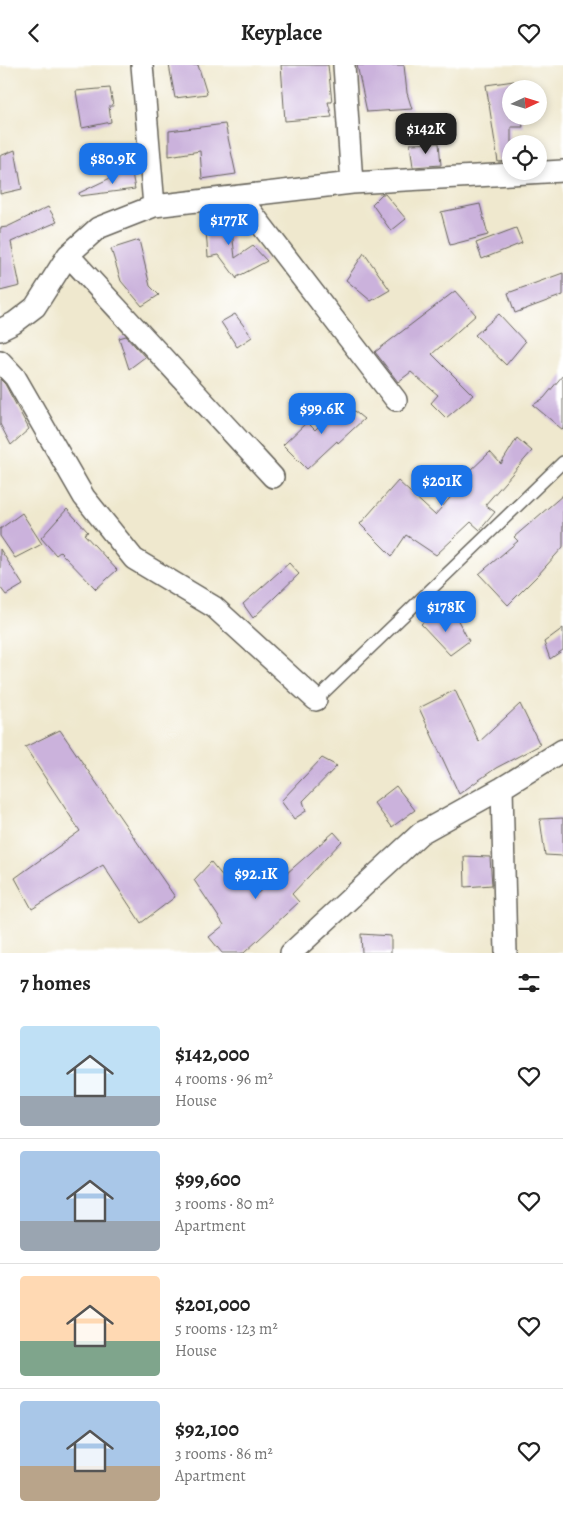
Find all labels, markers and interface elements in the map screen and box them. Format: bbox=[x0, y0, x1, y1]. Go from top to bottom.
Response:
text: Keyplace bbox=[241, 18, 322, 48]
icon: back bbox=[20, 19, 48, 47]
icon: heart bbox=[515, 19, 543, 47]
north arrow bbox=[502, 80, 548, 125]
map controls bbox=[502, 80, 547, 180]
pin: $142K bbox=[391, 113, 461, 155]
text: $142K bbox=[407, 118, 445, 140]
button: locate bbox=[502, 135, 547, 180]
pin: $80.9K bbox=[72, 143, 154, 185]
text: $80.9K bbox=[90, 148, 136, 170]
pin: $177K bbox=[194, 203, 264, 246]
text: $177K bbox=[210, 209, 248, 231]
pin: $99.6K bbox=[281, 393, 363, 435]
text: $99.6K bbox=[300, 398, 344, 420]
pin: $201K bbox=[407, 465, 477, 507]
text: $201K bbox=[422, 470, 462, 492]
pin: $178K bbox=[411, 591, 481, 633]
text: $178K bbox=[427, 596, 465, 618]
pin: $92.1K bbox=[215, 857, 297, 900]
text: $92.1K bbox=[234, 863, 278, 885]
text: 7 homes bbox=[20, 969, 91, 997]
icon: filters bbox=[515, 969, 543, 997]
text: $142,000 bbox=[175, 1040, 250, 1068]
icon: home bbox=[60, 1046, 120, 1106]
icon: heart bbox=[515, 1062, 543, 1090]
text: 4 rooms · 96 m² bbox=[175, 1068, 273, 1090]
text: House bbox=[175, 1090, 217, 1112]
text: $99,600 bbox=[175, 1165, 241, 1193]
icon: home bbox=[60, 1171, 120, 1231]
icon: heart bbox=[515, 1187, 543, 1215]
text: 3 rooms · 80 m² bbox=[175, 1193, 274, 1215]
text: Apartment bbox=[175, 1215, 246, 1237]
text: $201,000 bbox=[175, 1290, 250, 1318]
icon: home bbox=[60, 1296, 120, 1356]
icon: heart bbox=[515, 1312, 543, 1340]
text: 5 rooms · 123 m² bbox=[175, 1318, 278, 1340]
text: House bbox=[175, 1340, 217, 1362]
text: $92,100 bbox=[175, 1415, 239, 1443]
icon: home bbox=[60, 1421, 120, 1481]
icon: heart bbox=[515, 1437, 543, 1465]
text: 3 rooms · 86 m² bbox=[175, 1443, 273, 1465]
text: Apartment bbox=[175, 1465, 246, 1487]

